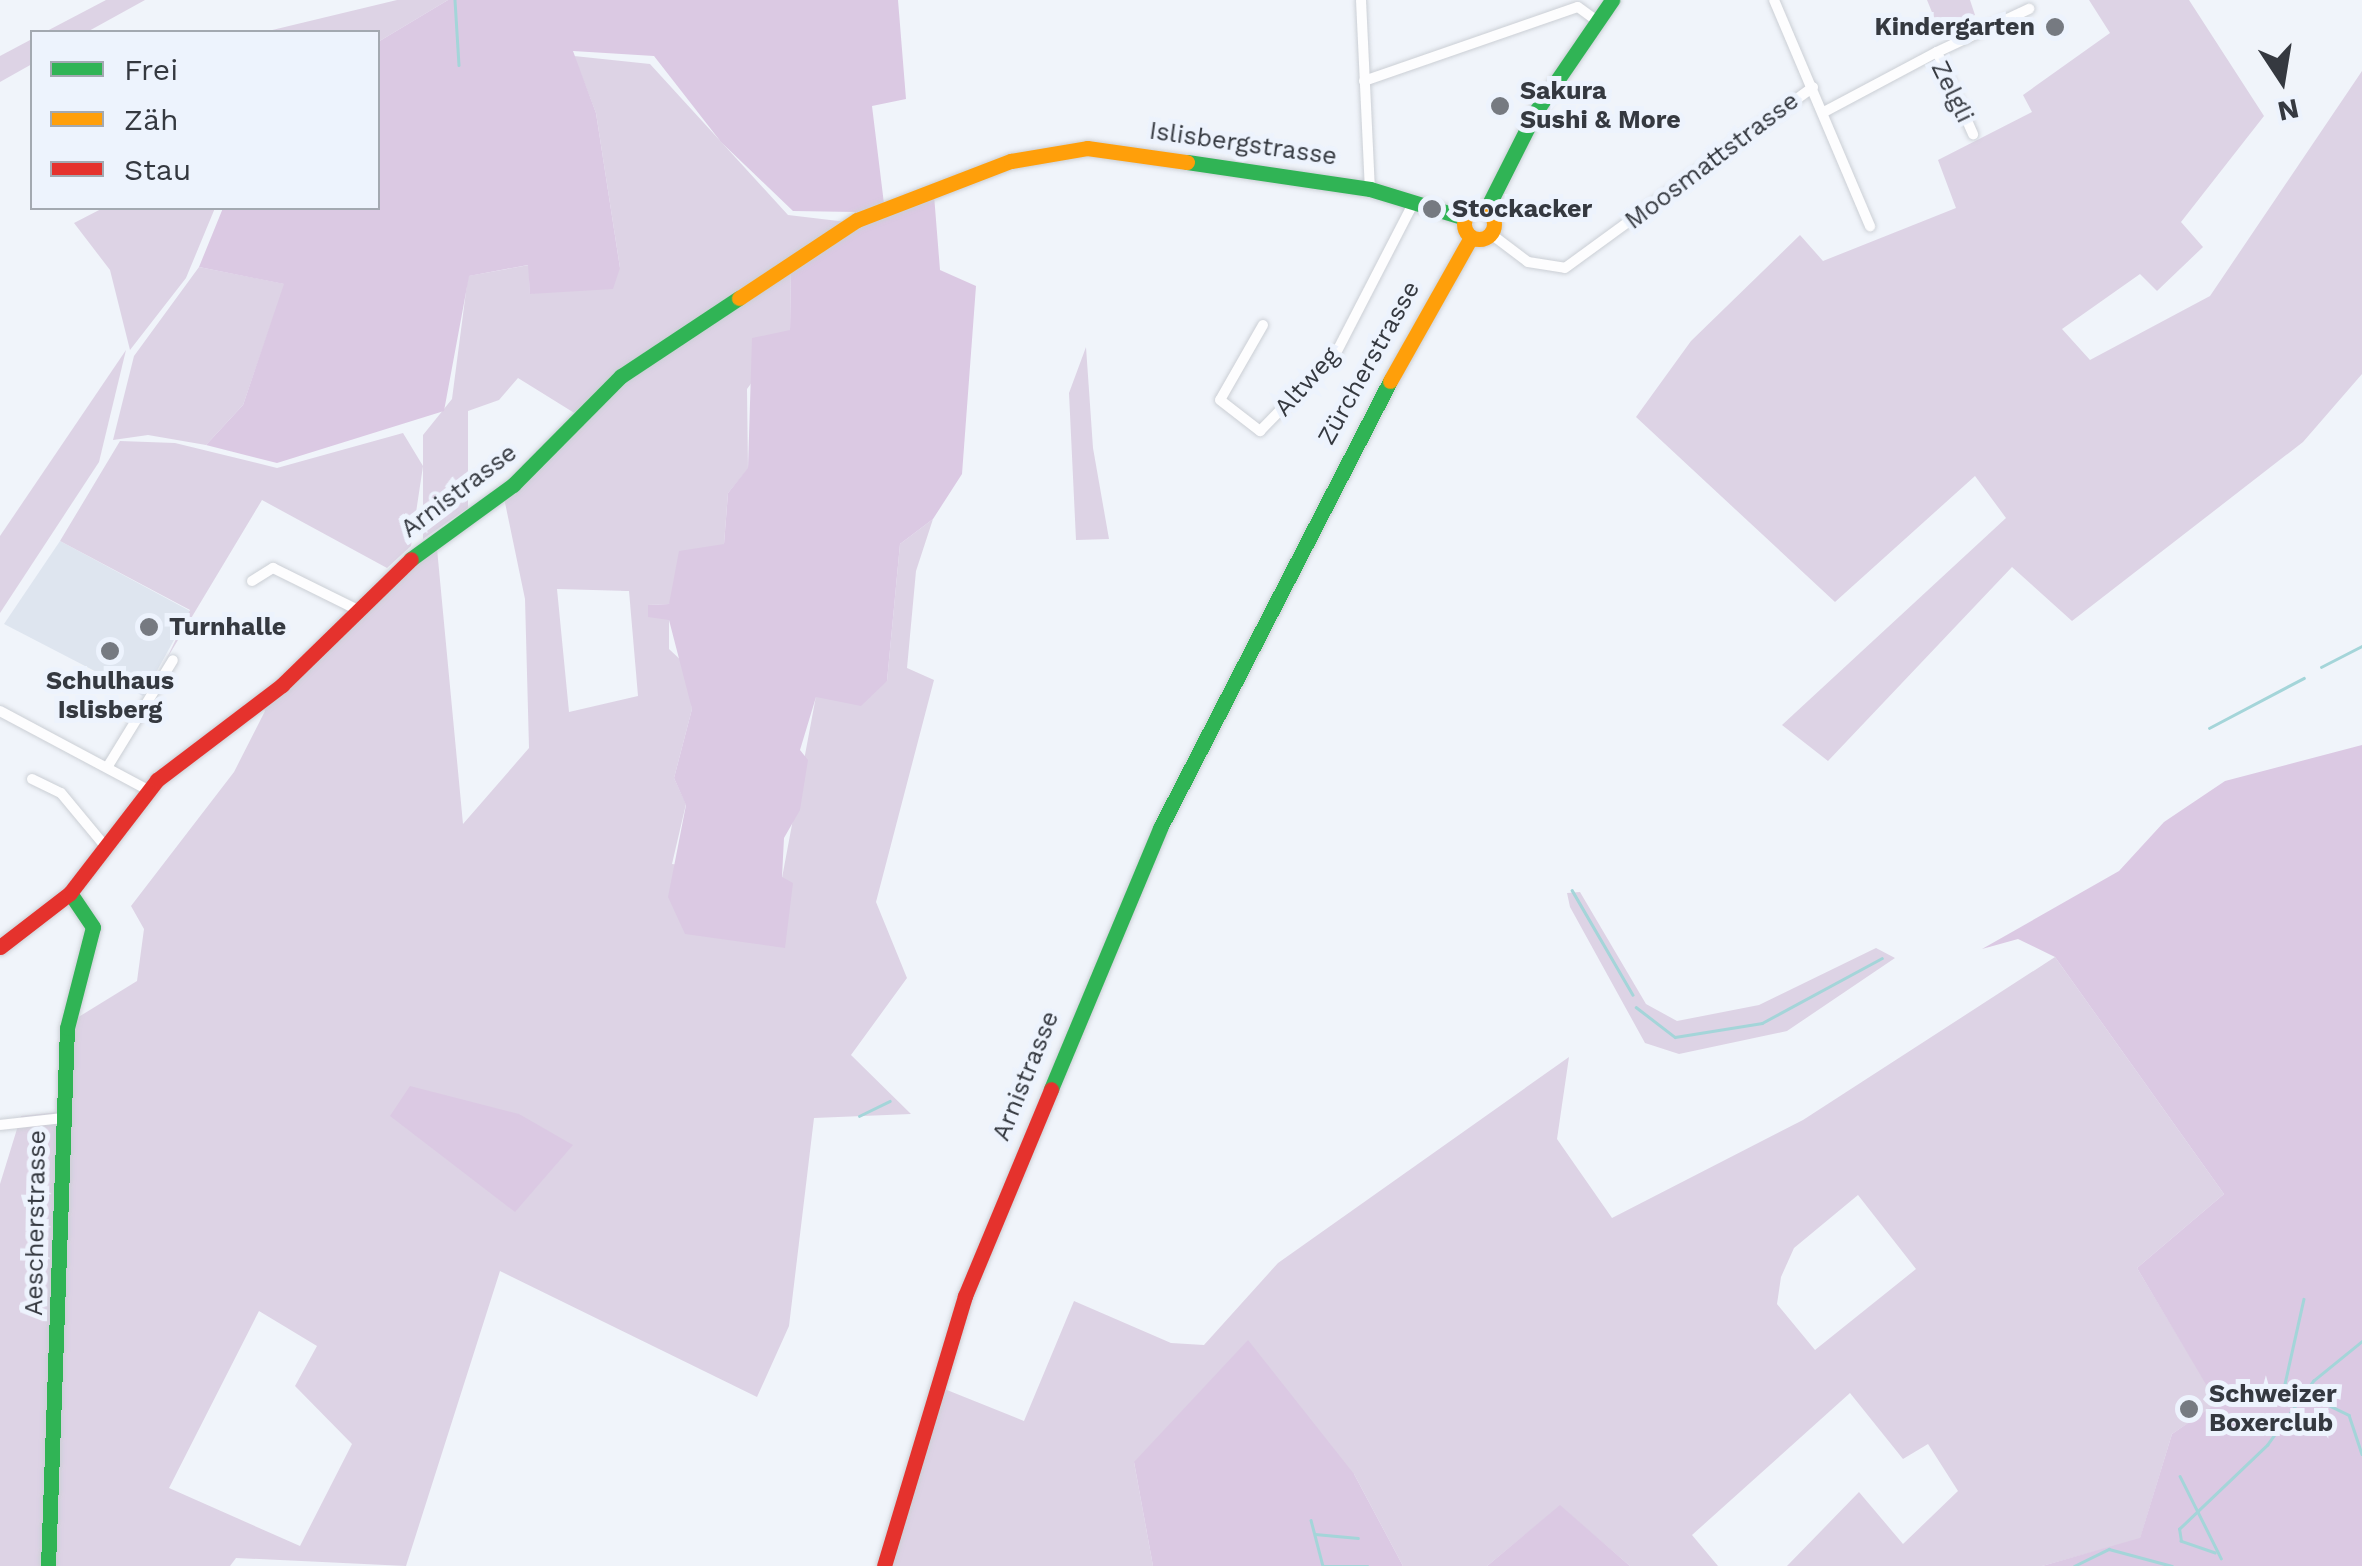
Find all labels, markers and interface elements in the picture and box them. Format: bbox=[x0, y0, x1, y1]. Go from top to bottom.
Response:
place label: Kindergarten bbox=[1874, 12, 2035, 42]
marker: Kindergarten bbox=[2044, 16, 2066, 38]
legend bbox=[30, 30, 380, 210]
north arrow bbox=[2232, 30, 2332, 130]
text: Frei bbox=[124, 52, 178, 87]
street label: Zelgli bbox=[1924, 56, 1980, 128]
place label: Sakura Sushi & More bbox=[1520, 77, 1681, 136]
street label: Moosmattstrasse bbox=[1619, 86, 1805, 236]
text: N bbox=[2275, 92, 2302, 128]
marker: Sakura Sushi & More bbox=[1489, 95, 1511, 117]
text: Zäh bbox=[124, 102, 178, 137]
street label: Islisbergstrasse bbox=[1147, 116, 1339, 172]
text: Stau bbox=[124, 152, 191, 187]
place label: Stockacker bbox=[1452, 194, 1592, 224]
marker: Stockacker bbox=[1421, 198, 1443, 220]
street label: Zürcherstrasse bbox=[1312, 276, 1426, 450]
street label: Altweg bbox=[1268, 341, 1346, 423]
street label: Arnistrasse bbox=[395, 438, 523, 544]
place label: Turnhalle bbox=[169, 612, 286, 642]
marker: Turnhalle bbox=[138, 616, 160, 638]
marker: Schulhaus Islisberg bbox=[99, 640, 121, 662]
place label: Schulhaus Islisberg bbox=[46, 667, 174, 726]
street label: Arnistrasse bbox=[986, 1007, 1066, 1145]
street label: Aescherstrasse bbox=[19, 1130, 53, 1316]
place label: Schweizer Boxerclub bbox=[2209, 1380, 2337, 1439]
marker: Schweizer Boxerclub bbox=[2178, 1398, 2200, 1420]

